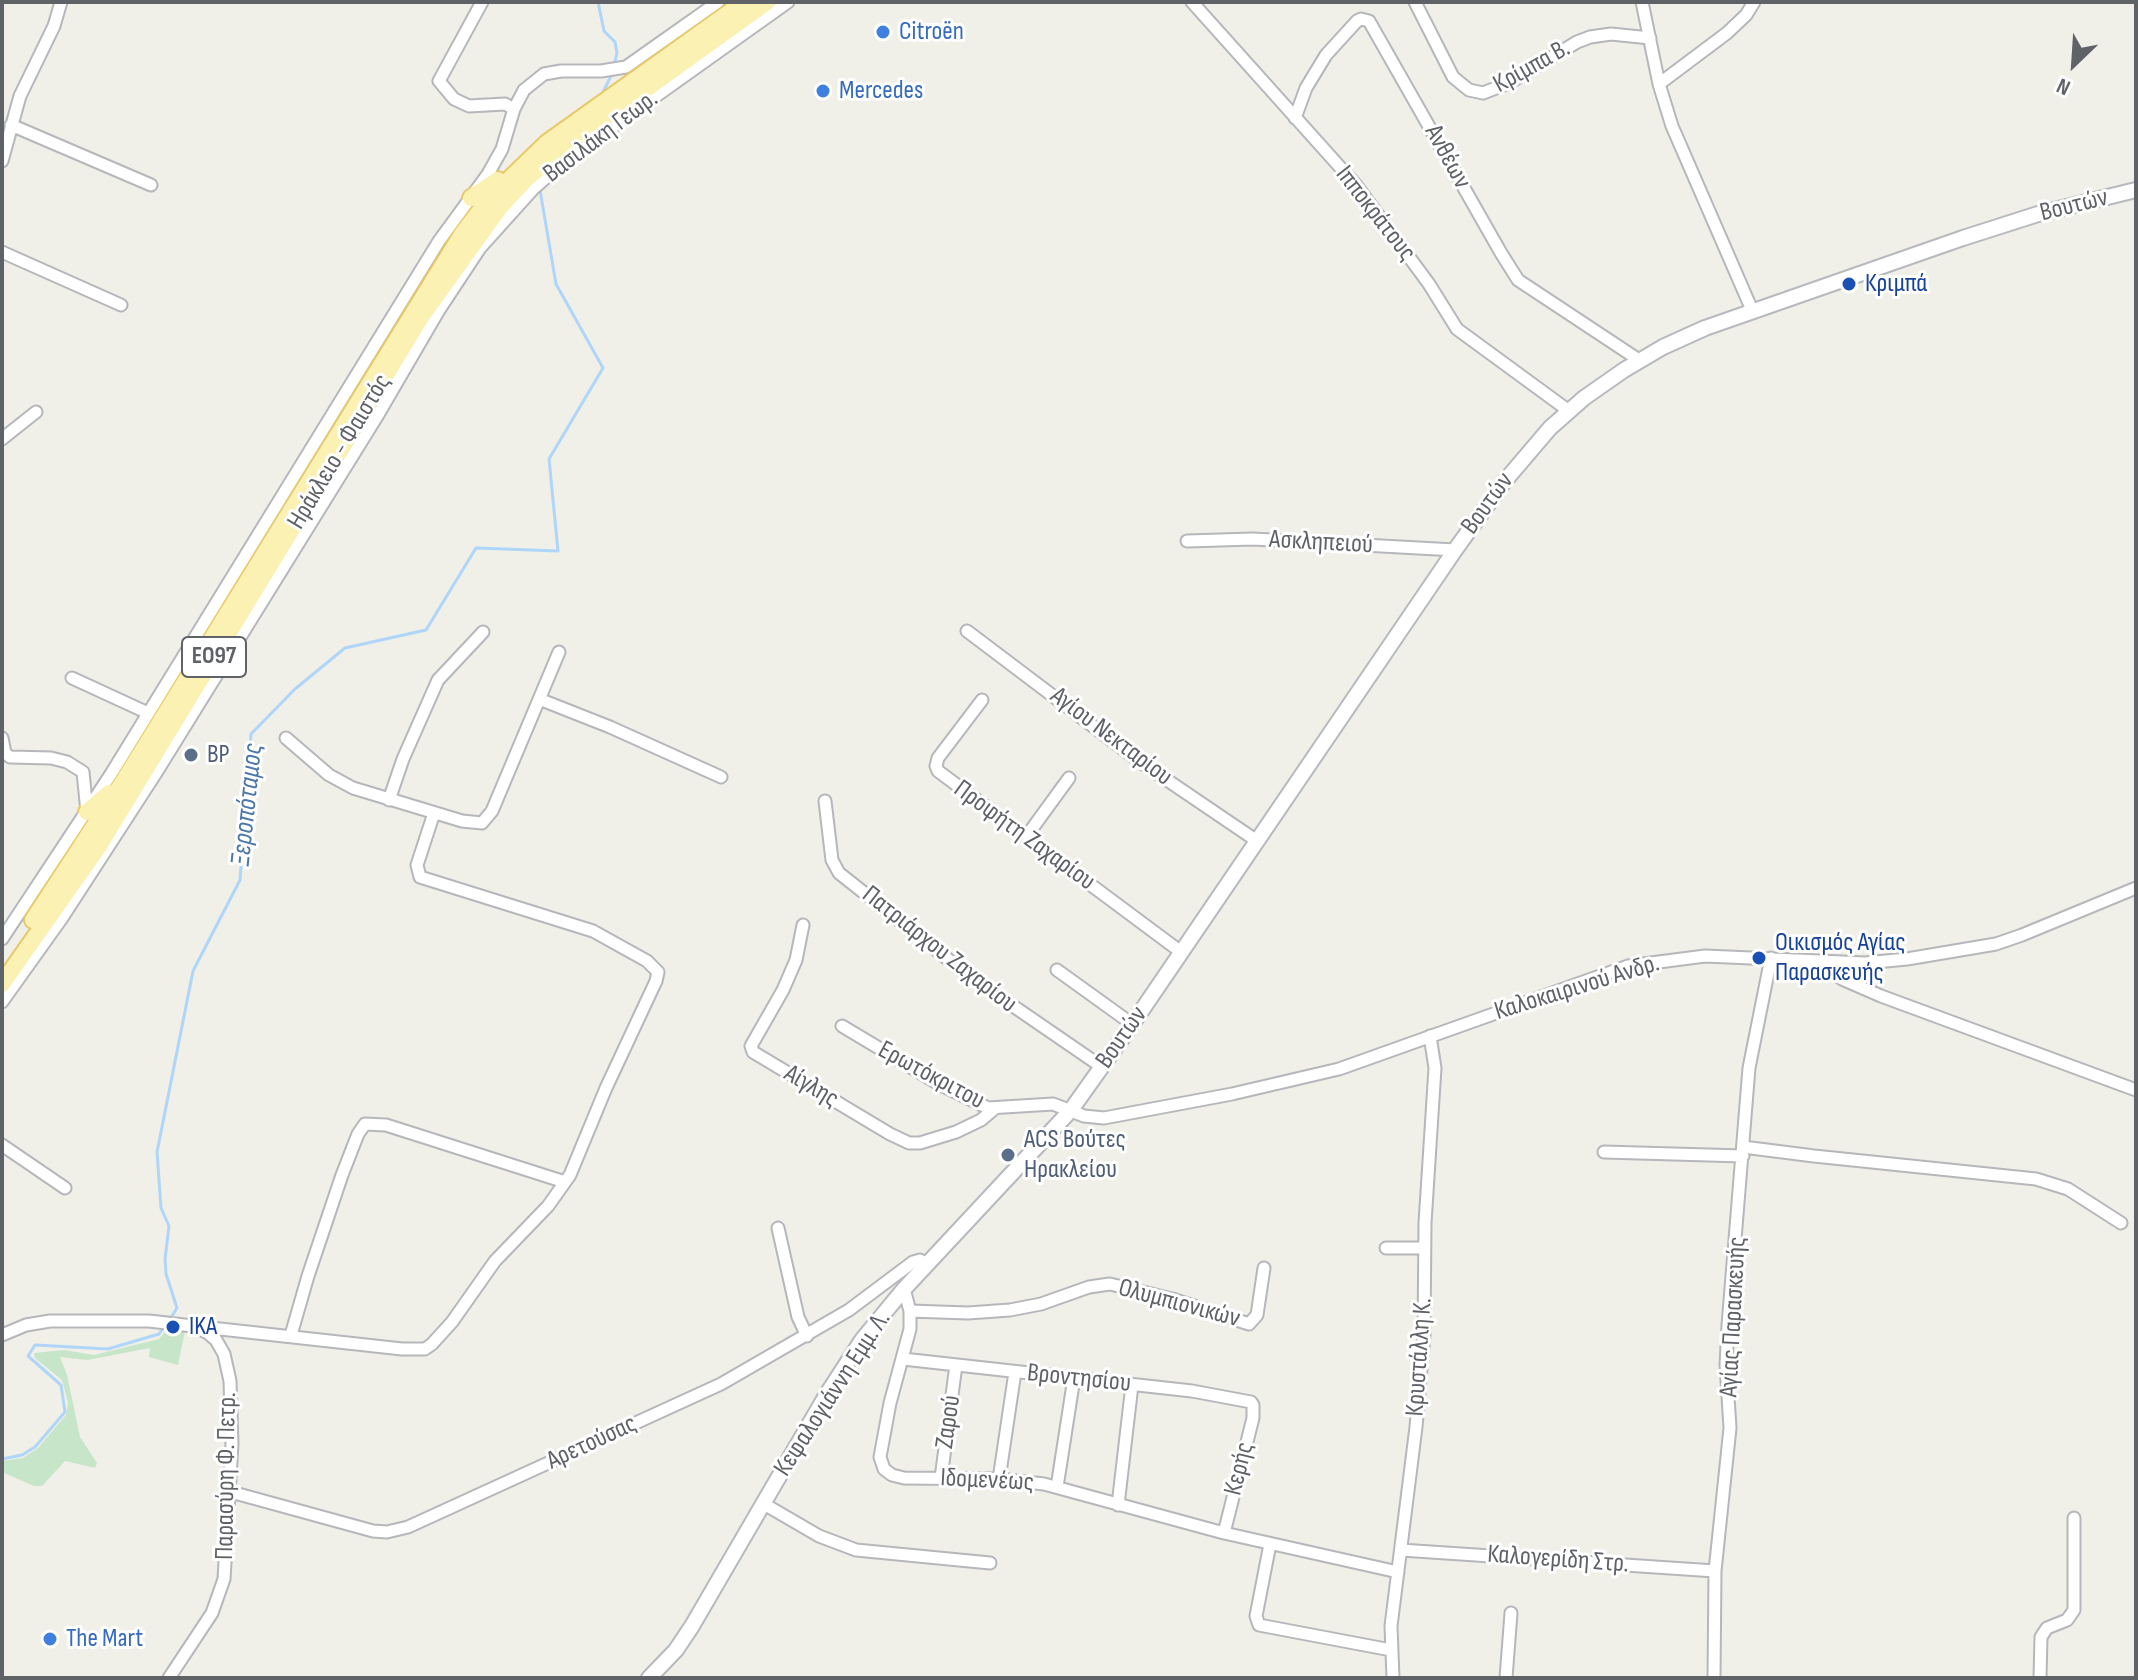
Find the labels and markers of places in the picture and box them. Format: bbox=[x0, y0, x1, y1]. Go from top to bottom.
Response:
place label: Citroën bbox=[899, 16, 964, 48]
marker: Citroën bbox=[874, 23, 892, 41]
place label: Mercedes bbox=[839, 75, 923, 107]
marker: Mercedes bbox=[814, 82, 832, 100]
place label: Κριμπά bbox=[1865, 268, 1927, 300]
marker: Κριμπά bbox=[1840, 275, 1858, 293]
place label: BP bbox=[207, 739, 230, 771]
marker: BP bbox=[182, 746, 200, 764]
place label: Οικισμός Αγίας Παρασκευής bbox=[1775, 927, 1905, 988]
marker: Οικισμός Αγίας Παρασκευής bbox=[1750, 949, 1768, 967]
place label: ACS Βούτες Ηρακλείου bbox=[1024, 1124, 1126, 1186]
marker: ACS Βούτες Ηρακλείου bbox=[999, 1146, 1017, 1164]
place label: IKA bbox=[189, 1311, 217, 1343]
marker: IKA bbox=[164, 1318, 182, 1336]
place label: The Mart bbox=[66, 1623, 143, 1655]
marker: The Mart bbox=[41, 1630, 59, 1648]

